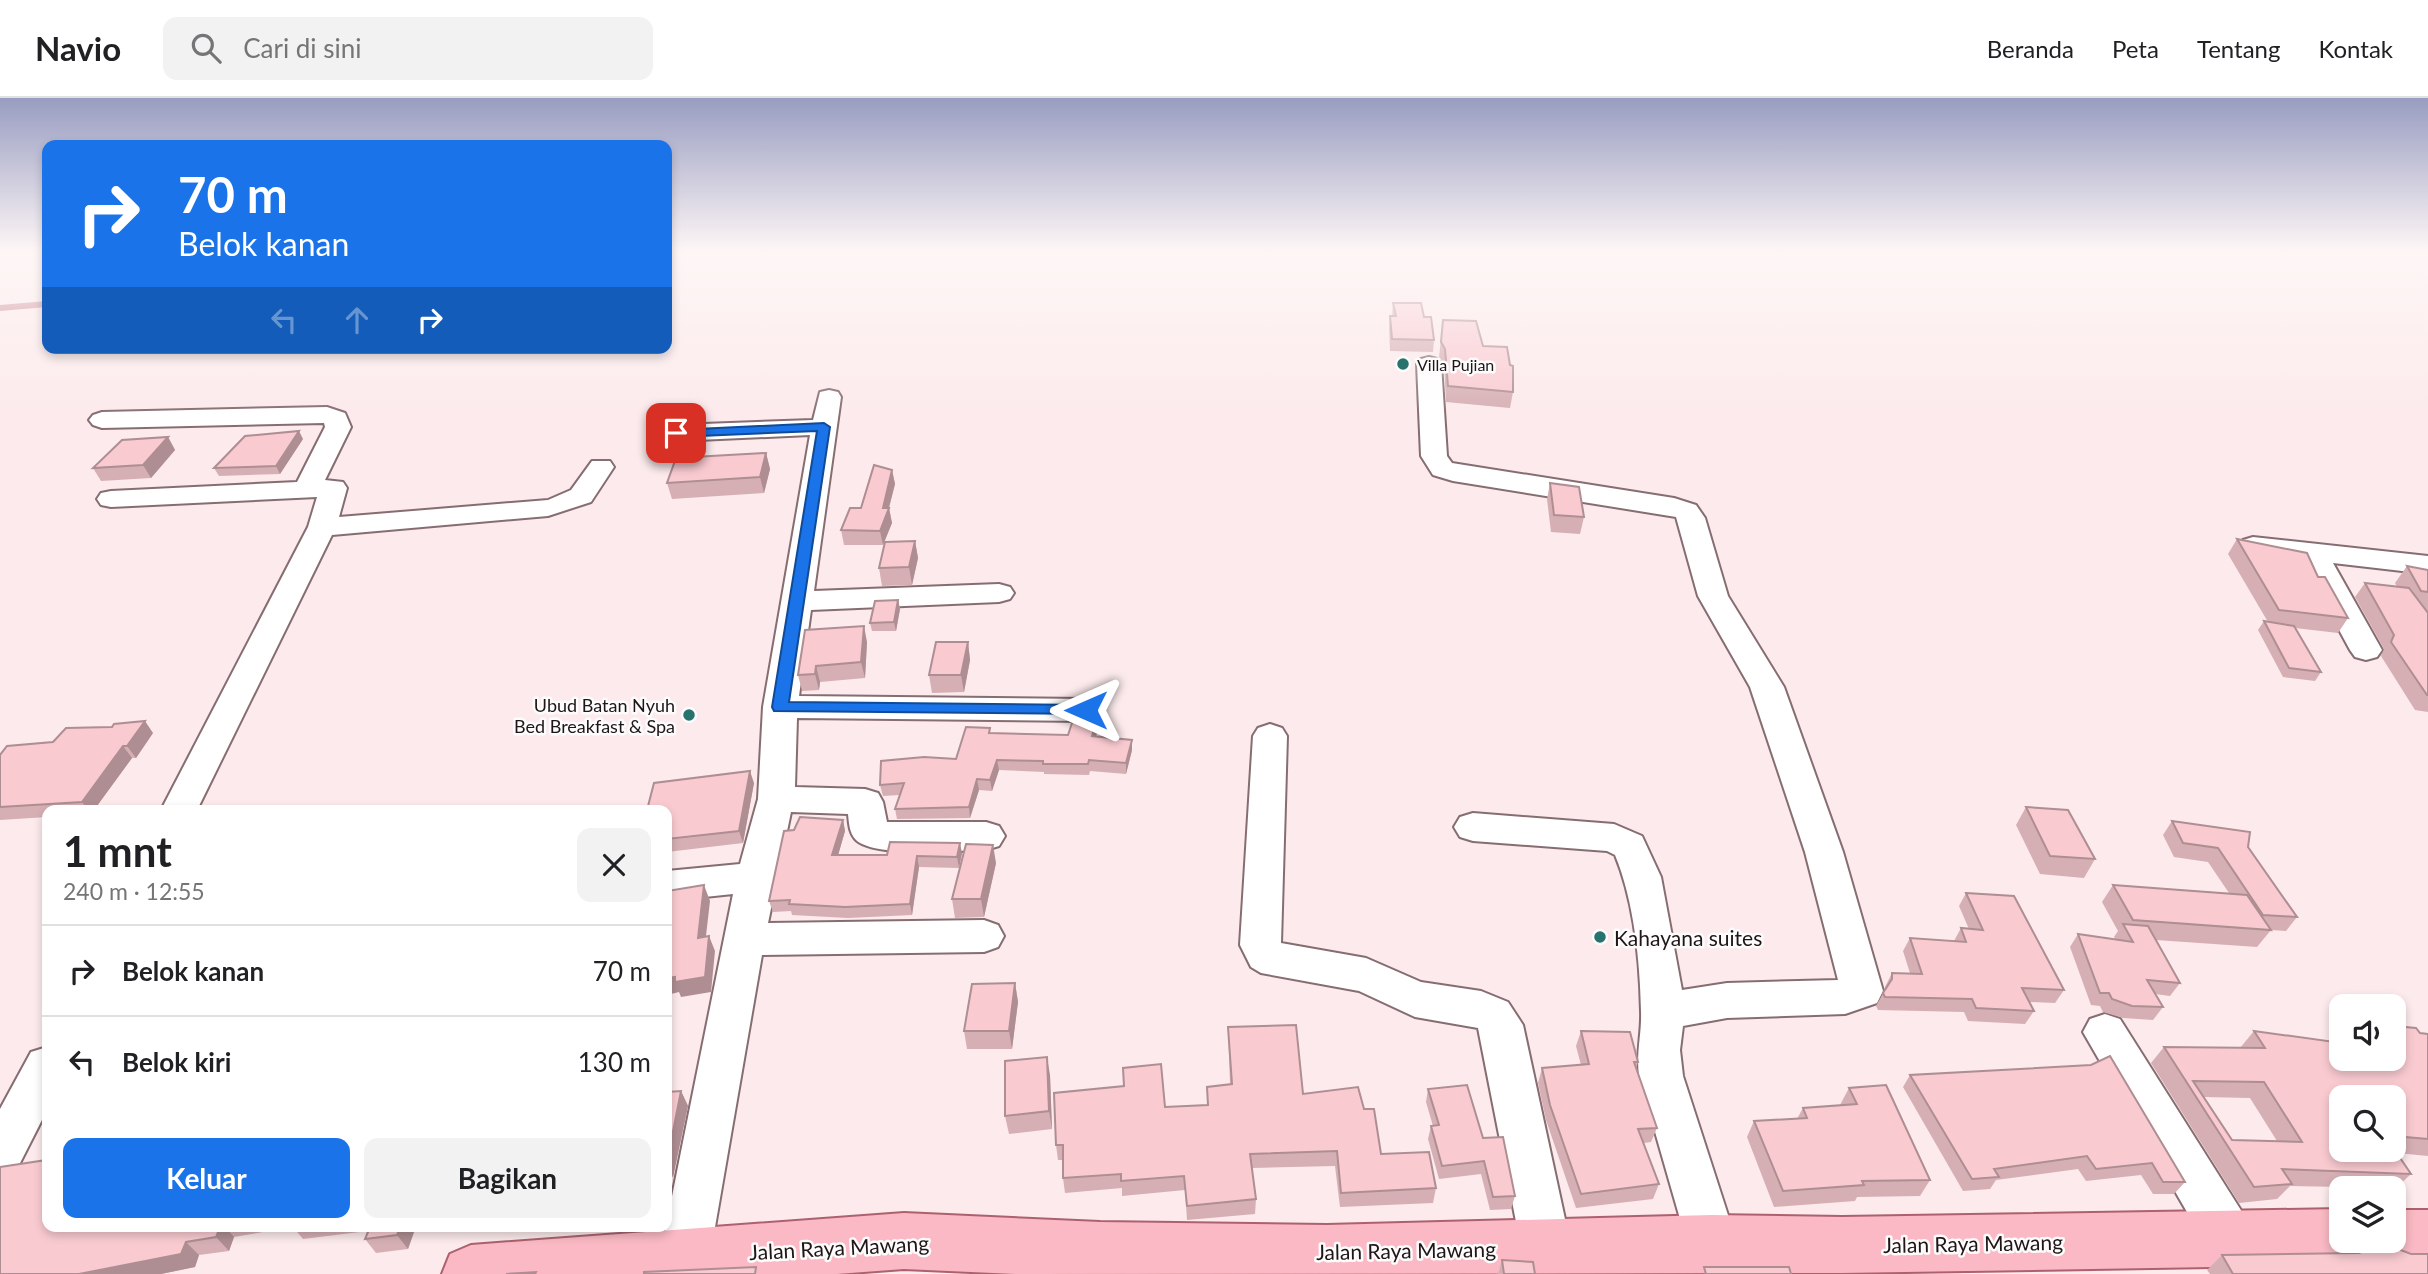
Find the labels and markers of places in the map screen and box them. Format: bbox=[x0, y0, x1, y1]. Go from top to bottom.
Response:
place label: Villa Pujian bbox=[1417, 355, 1494, 374]
marker: Villa Pujian bbox=[1395, 356, 1411, 372]
pin bbox=[646, 403, 706, 463]
place label: Ubud Batan Nyuh Bed Breakfast & Spa bbox=[514, 694, 675, 737]
marker: Ubud Batan Nyuh Bed Breakfast & Spa bbox=[681, 707, 697, 723]
place label: Kahayana suites bbox=[1614, 925, 1762, 950]
marker: Kahayana suites bbox=[1592, 929, 1608, 945]

